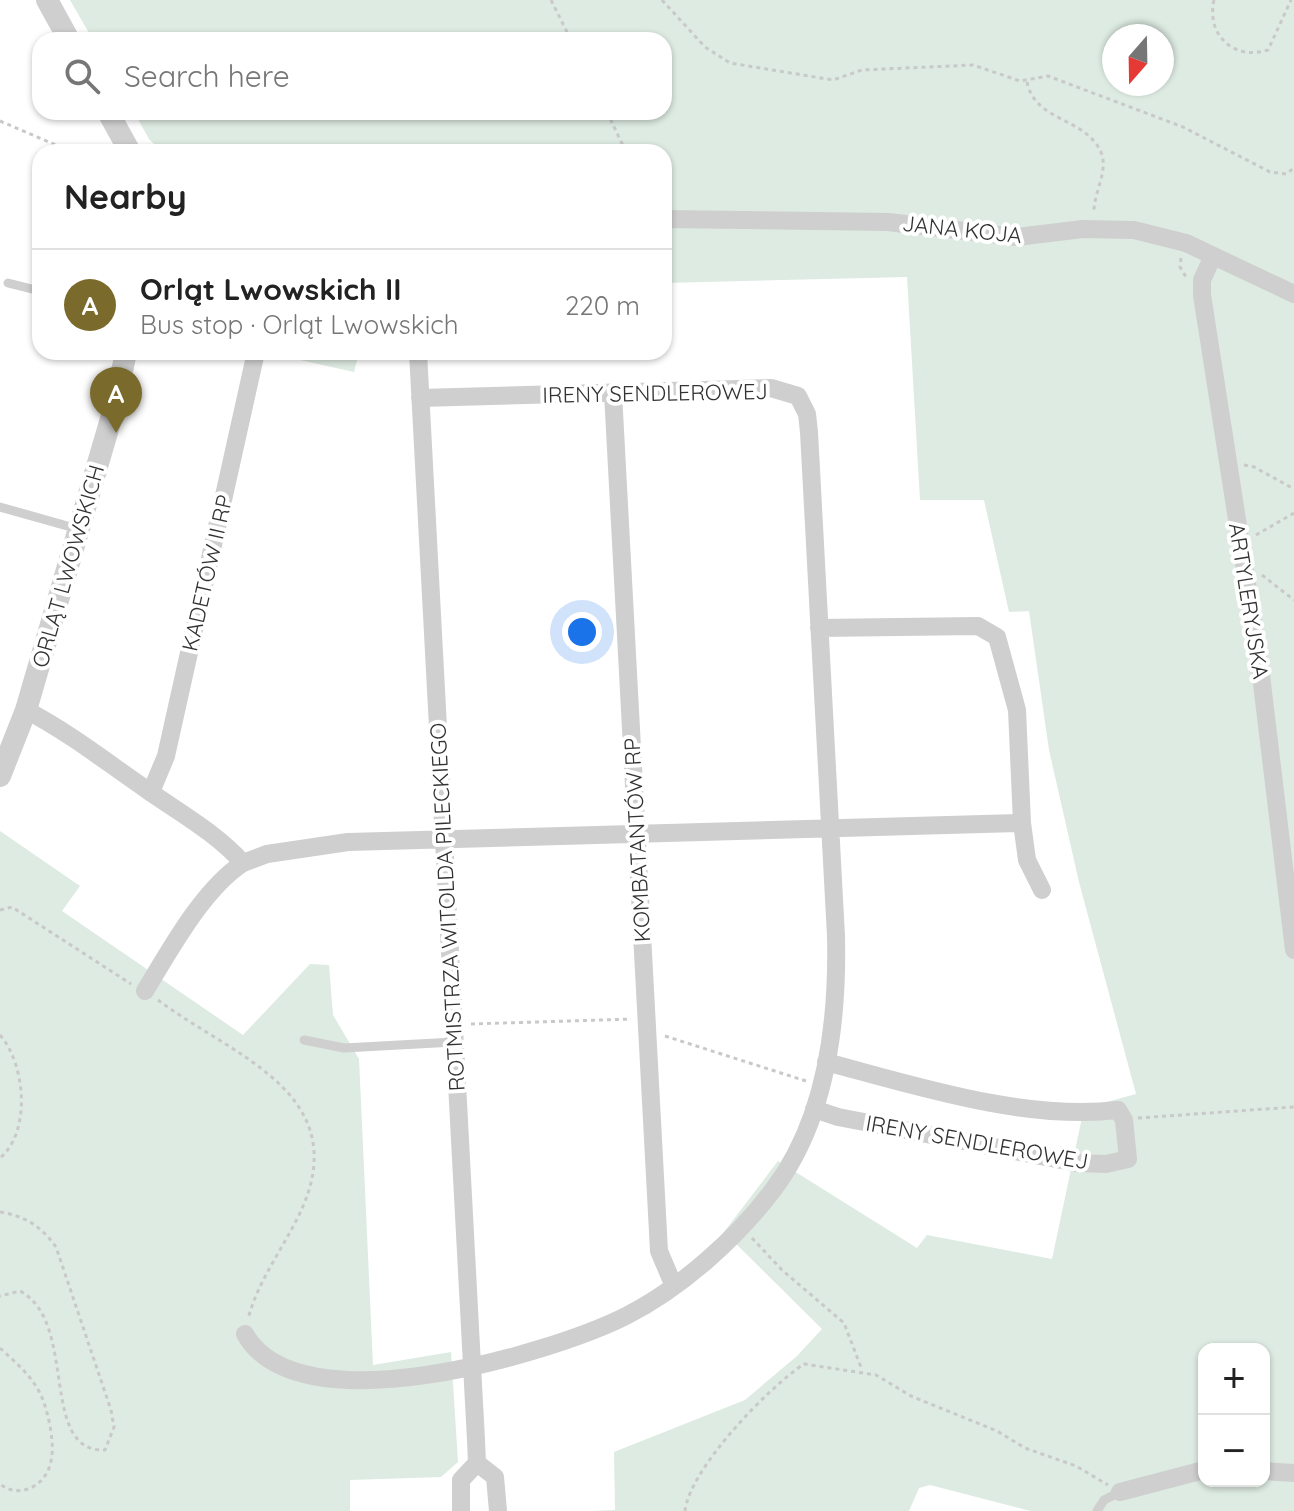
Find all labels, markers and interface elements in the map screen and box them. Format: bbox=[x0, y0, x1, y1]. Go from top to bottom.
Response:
north arrow bbox=[1102, 24, 1174, 96]
search box bbox=[32, 32, 672, 120]
icon: search bbox=[60, 54, 104, 98]
text: Search here bbox=[124, 57, 290, 95]
text: Nearby bbox=[64, 175, 187, 218]
street label: JANA KOJA bbox=[901, 209, 1023, 249]
text: Orląt Lwowskich II bbox=[140, 270, 401, 308]
text: A bbox=[82, 289, 98, 322]
text: 220 m bbox=[565, 289, 640, 322]
text: Bus stop · Orląt Lwowskich bbox=[140, 308, 458, 341]
pin: A bbox=[90, 367, 142, 433]
street label: IRENY SENDLEROWEJ bbox=[542, 377, 768, 409]
street label: ORLĄT LWOWSKICH bbox=[26, 461, 110, 671]
street label: KADETÓW II RP bbox=[175, 492, 239, 654]
street label: ARTYLERYJSKA bbox=[1223, 521, 1275, 681]
your location bbox=[562, 612, 602, 652]
street label: ROTMISTRZA WITOLDA PILECKIEGO bbox=[423, 722, 471, 1092]
street label: KOMBATANTÓW RP bbox=[618, 737, 656, 943]
street label: IRENY SENDLEROWEJ bbox=[864, 1109, 1090, 1175]
map controls bbox=[1198, 1343, 1270, 1487]
button: + bbox=[1198, 1343, 1270, 1415]
button: − bbox=[1198, 1415, 1270, 1487]

